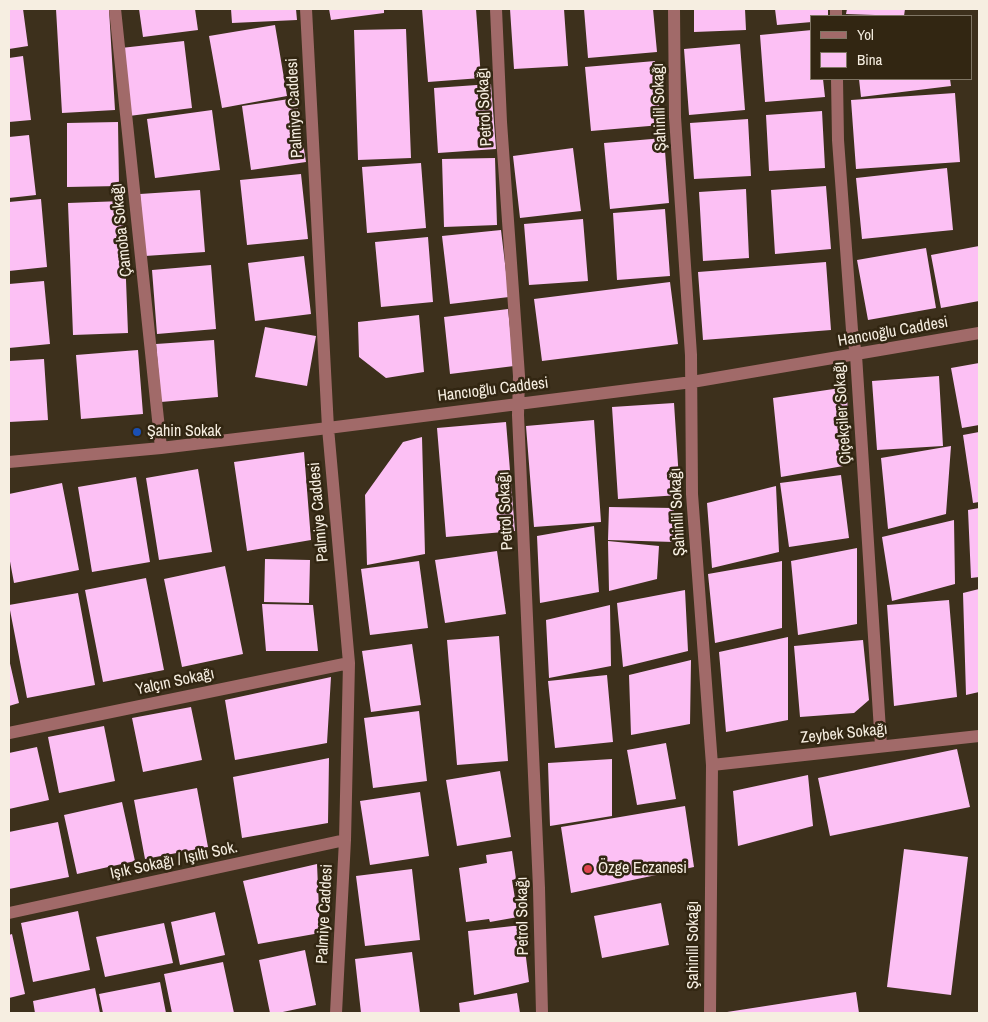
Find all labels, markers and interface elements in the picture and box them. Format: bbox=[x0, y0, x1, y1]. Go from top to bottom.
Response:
legend bbox=[810, 15, 973, 80]
text: Yol bbox=[857, 24, 874, 45]
text: Bina bbox=[857, 49, 882, 70]
street label: Palmiye Caddesi bbox=[283, 58, 307, 158]
street label: Şahinlil Sokağı bbox=[649, 63, 671, 151]
street label: Petrol Sokağı bbox=[473, 67, 497, 147]
street label: Çamoba Sokağı bbox=[108, 182, 136, 278]
street label: Hancıoğlu Caddesi bbox=[836, 313, 950, 351]
street label: Çiçekçiler Sokağı bbox=[830, 361, 856, 465]
street label: Hancıoğlu Caddesi bbox=[436, 374, 550, 406]
place label: Şahin Sokak bbox=[147, 422, 221, 442]
marker: Şahin Sokak bbox=[131, 426, 143, 438]
street label: Palmiye Caddesi bbox=[305, 461, 333, 563]
street label: Şahinlil Sokağı bbox=[666, 467, 690, 557]
street label: Petrol Sokağı bbox=[494, 471, 518, 551]
street label: Yalçın Sokağı bbox=[134, 664, 216, 700]
street label: Zeybek Sokağı bbox=[799, 720, 889, 748]
street label: Işık Sokağı / Işıltı Sok. bbox=[109, 838, 239, 884]
place label: Özge Eczanesi bbox=[598, 859, 687, 879]
marker: Özge Eczanesi bbox=[582, 863, 594, 875]
street label: Palmiye Caddesi bbox=[313, 864, 337, 964]
street label: Petrol Sokağı bbox=[513, 876, 533, 956]
street label: Şahinlil Sokağı bbox=[684, 901, 704, 989]

